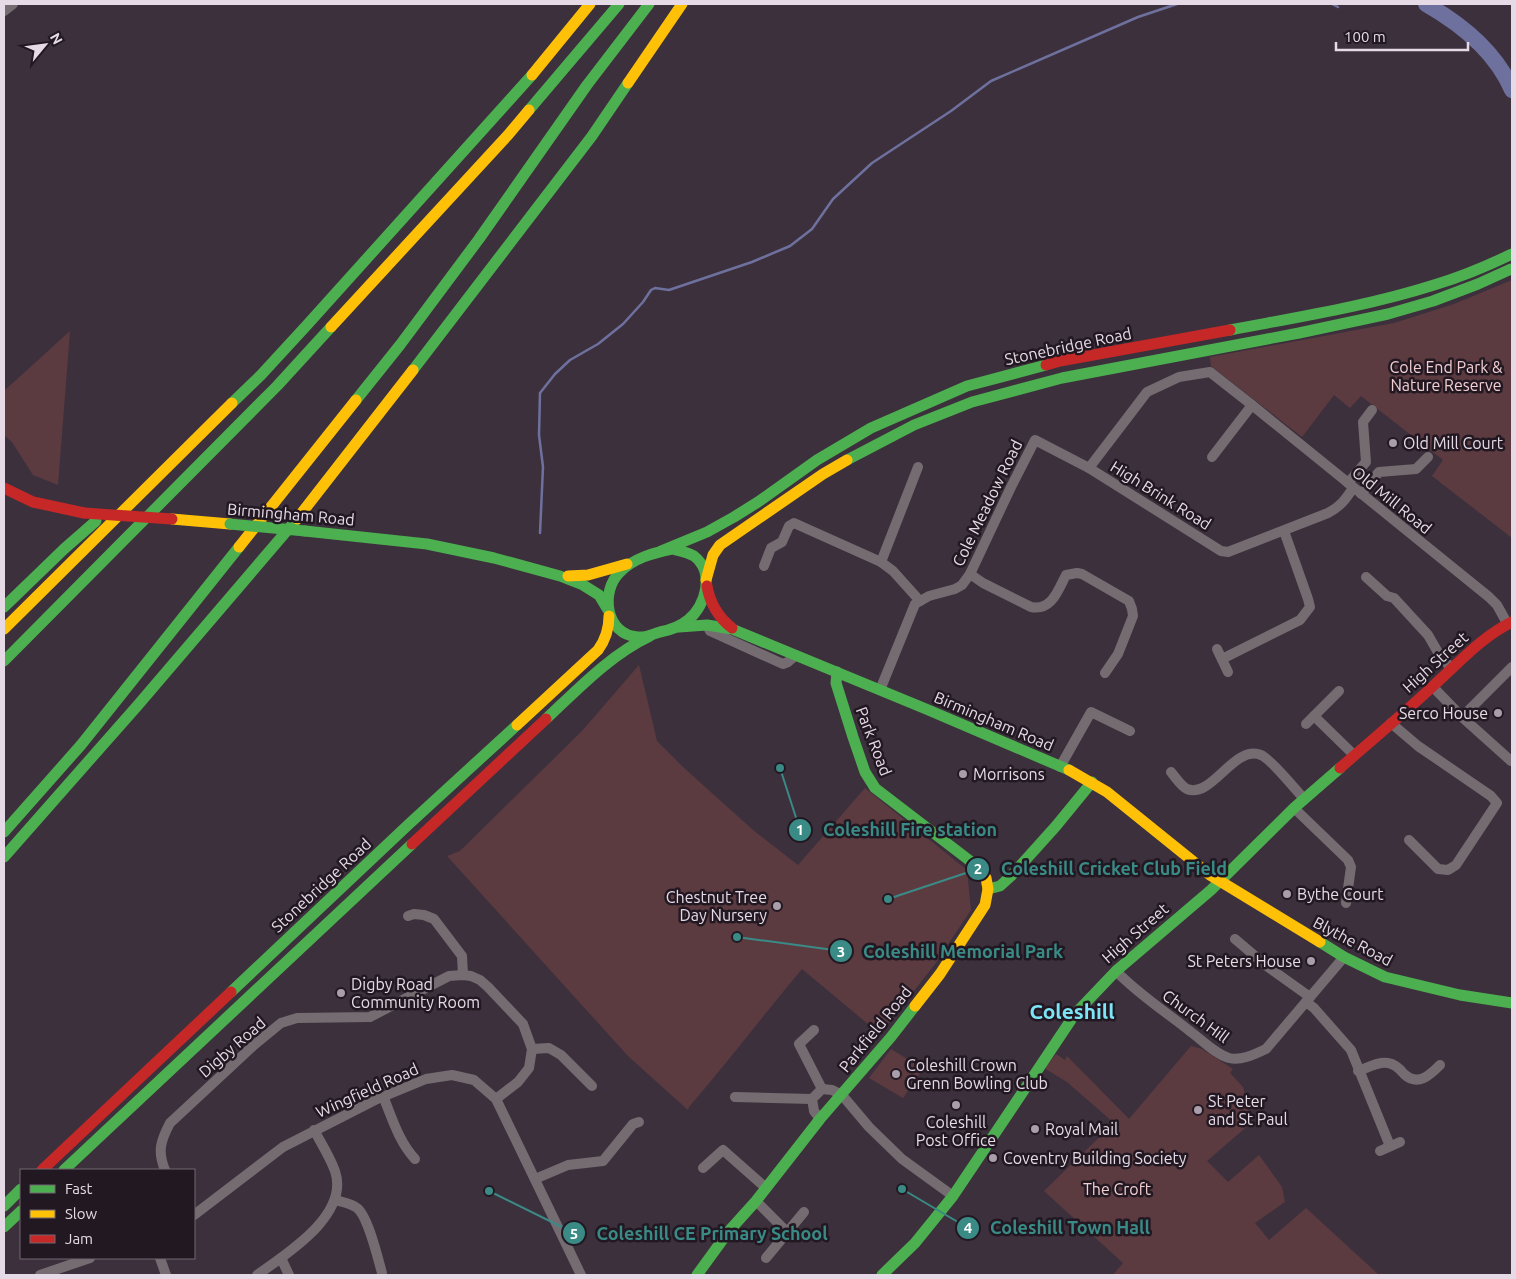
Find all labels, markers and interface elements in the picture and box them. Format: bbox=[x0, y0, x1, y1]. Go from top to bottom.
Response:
north arrow bbox=[20, 20, 70, 70]
scale bar bbox=[1336, 20, 1468, 52]
text: 100 m bbox=[1344, 28, 1386, 45]
text: N bbox=[47, 30, 66, 47]
street label: Stonebridge Road bbox=[1003, 324, 1133, 368]
park label: Cole End Park & Nature Reserve bbox=[1390, 358, 1503, 394]
place label: Old Mill Court bbox=[1403, 434, 1504, 452]
street label: Cole Meadow Road bbox=[949, 437, 1025, 569]
marker: Old Mill Court bbox=[1387, 437, 1399, 449]
street label: High Brink Road bbox=[1108, 457, 1214, 533]
street label: Old Mill Road bbox=[1349, 463, 1435, 537]
street label: Birmingham Road bbox=[227, 499, 355, 529]
street label: High Street bbox=[1399, 627, 1472, 696]
street label: Birmingham Road bbox=[932, 688, 1056, 754]
street label: Park Road bbox=[853, 704, 895, 778]
place label: Serco House bbox=[1399, 704, 1488, 722]
marker: Serco House bbox=[1492, 707, 1504, 719]
place label: Morrisons bbox=[973, 765, 1045, 783]
marker: Morrisons bbox=[957, 768, 969, 780]
callout: Coleshill Fire station bbox=[788, 814, 1007, 847]
text: Coleshill Fire station bbox=[823, 819, 997, 839]
text: 1 bbox=[796, 821, 804, 838]
street label: Stonebridge Road bbox=[268, 834, 374, 936]
callout: Coleshill Cricket Club Field bbox=[966, 852, 1237, 885]
text: Coleshill Cricket Club Field bbox=[1001, 858, 1227, 878]
text: 2 bbox=[974, 860, 982, 877]
place label: Bythe Court bbox=[1297, 885, 1384, 903]
place label: Chestnut Tree Day Nursery bbox=[666, 888, 767, 924]
marker: Bythe Court bbox=[1281, 888, 1293, 900]
street label: High Street bbox=[1098, 899, 1172, 967]
marker: Chestnut Tree Day Nursery bbox=[771, 900, 783, 912]
street label: Blythe Road bbox=[1310, 913, 1396, 969]
callout: Coleshill Memorial Park bbox=[828, 935, 1074, 968]
text: Coleshill Memorial Park bbox=[863, 941, 1063, 961]
text: 3 bbox=[837, 943, 845, 960]
place label: St Peters House bbox=[1187, 952, 1301, 970]
marker: St Peters House bbox=[1305, 955, 1317, 967]
place label: Digby Road Community Room bbox=[351, 975, 480, 1011]
street label: Parkfield Road bbox=[835, 983, 915, 1075]
street label: Church Hill bbox=[1159, 986, 1233, 1046]
marker: Digby Road Community Room bbox=[335, 987, 347, 999]
district label: Coleshill bbox=[1029, 999, 1115, 1023]
street label: Digby Road bbox=[195, 1013, 269, 1081]
place label: Coleshill Crown Grenn Bowling Club bbox=[906, 1056, 1048, 1092]
street label: Wingfield Road bbox=[313, 1059, 421, 1121]
marker: Coleshill Crown Grenn Bowling Club bbox=[890, 1068, 902, 1080]
place label: St Peter and St Paul bbox=[1208, 1092, 1288, 1128]
marker: Coleshill Post Office bbox=[950, 1099, 962, 1111]
marker: St Peter and St Paul bbox=[1192, 1104, 1204, 1116]
place label: Coleshill Post Office bbox=[916, 1113, 996, 1149]
place label: Royal Mail bbox=[1045, 1120, 1118, 1138]
marker: Royal Mail bbox=[1029, 1123, 1041, 1135]
place label: Coventry Building Society bbox=[1003, 1149, 1187, 1167]
marker: Coventry Building Society bbox=[987, 1152, 999, 1164]
legend bbox=[20, 1169, 195, 1259]
text: Fast bbox=[65, 1180, 93, 1197]
park label: The Croft bbox=[1083, 1180, 1152, 1198]
text: Slow bbox=[65, 1205, 98, 1222]
callout: Coleshill Town Hall bbox=[955, 1211, 1161, 1244]
callout: Coleshill CE Primary School bbox=[561, 1217, 838, 1250]
text: Coleshill Town Hall bbox=[990, 1217, 1151, 1237]
text: 4 bbox=[964, 1219, 972, 1236]
text: Coleshill CE Primary School bbox=[596, 1223, 828, 1243]
text: 5 bbox=[570, 1225, 578, 1242]
text: Jam bbox=[65, 1230, 93, 1247]

